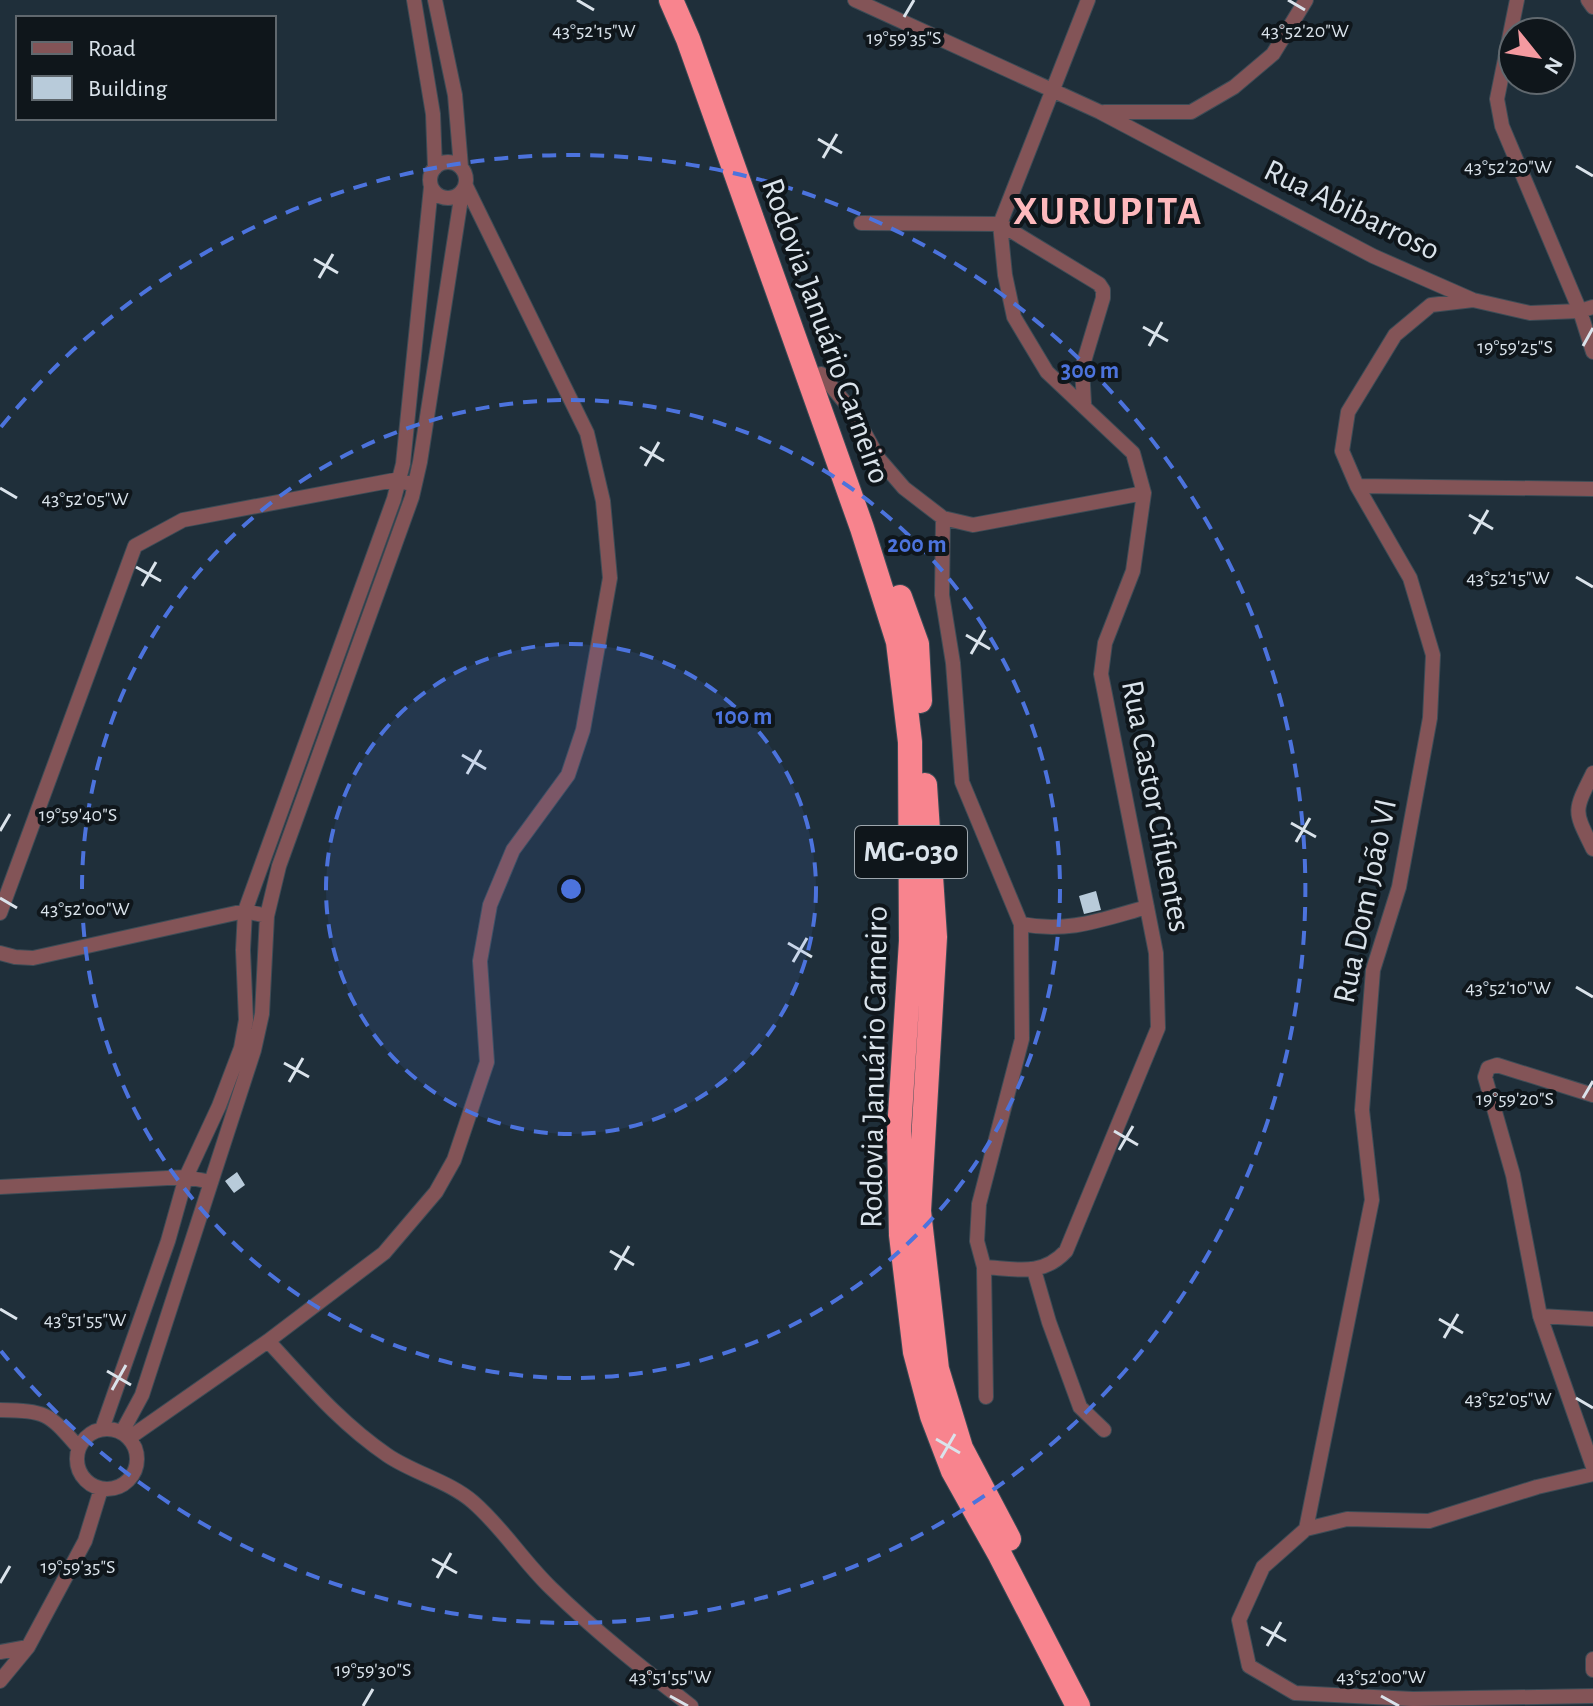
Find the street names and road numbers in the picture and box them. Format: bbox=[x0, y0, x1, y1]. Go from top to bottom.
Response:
street label: Rua Abibarroso bbox=[1259, 154, 1445, 266]
street label: Rodovia Januário Carneiro bbox=[756, 174, 896, 488]
street label: Rua Castor Cifuentes bbox=[1116, 678, 1196, 934]
street label: Rua Dom João VI bbox=[1328, 796, 1402, 1006]
road number: MG-030 bbox=[855, 826, 967, 878]
street label: Rodovia Januário Carneiro bbox=[855, 906, 893, 1228]

